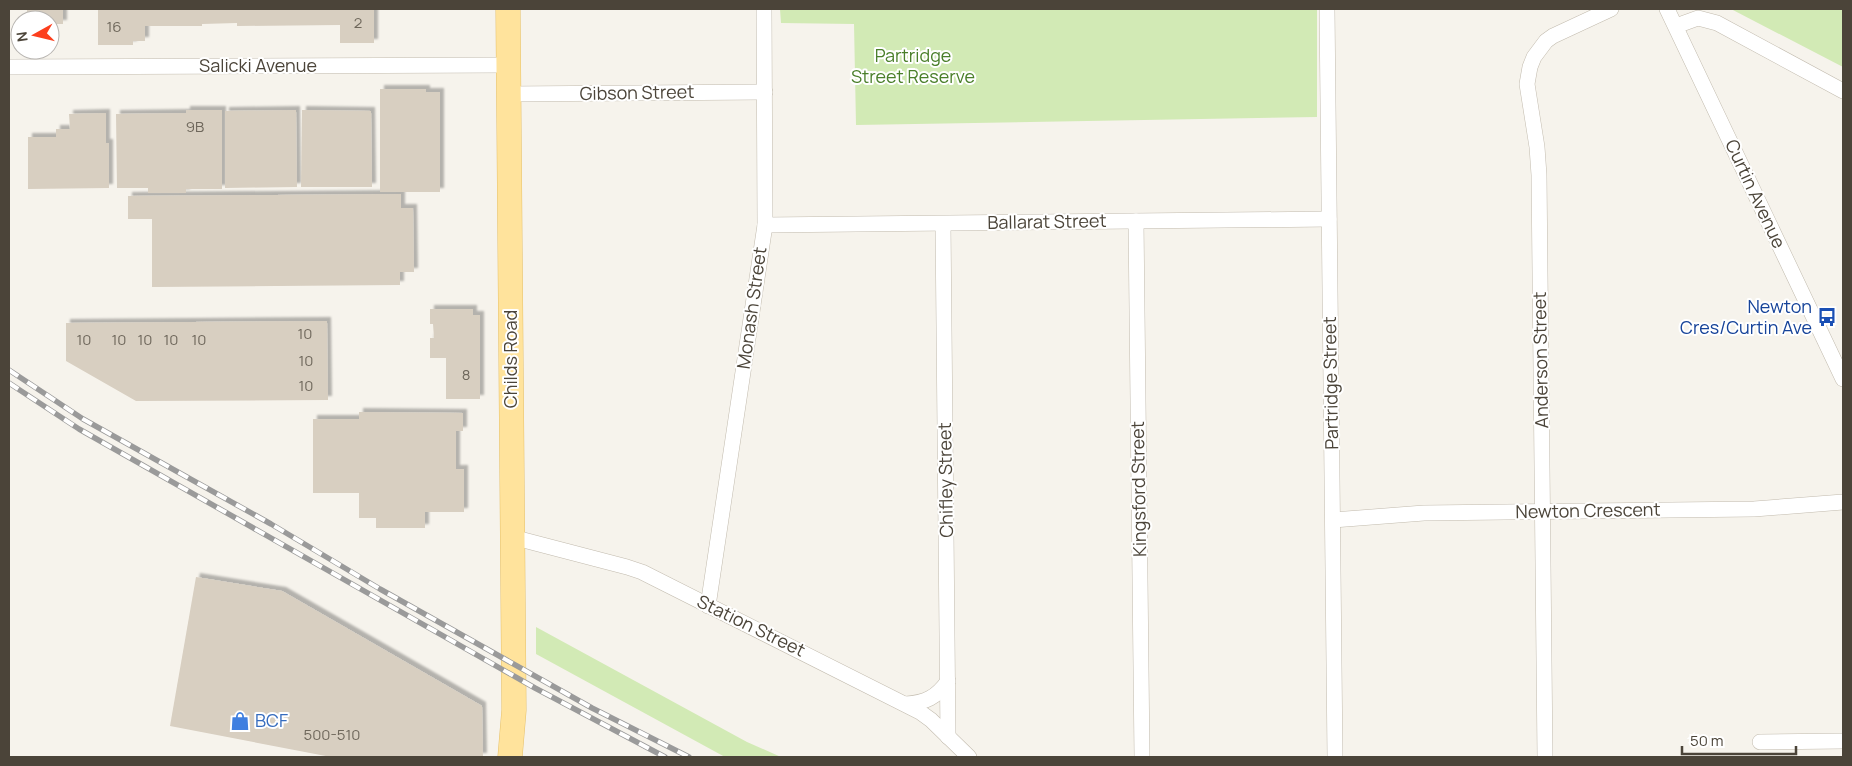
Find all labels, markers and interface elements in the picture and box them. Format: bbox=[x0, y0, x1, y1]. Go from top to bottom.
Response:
north arrow bbox=[10, 10, 60, 60]
house number: 2 bbox=[354, 12, 362, 33]
house number: 16 bbox=[106, 16, 122, 37]
text: N bbox=[12, 31, 32, 43]
park label: Partridge Street Reserve bbox=[851, 43, 975, 88]
street label: Salicki Avenue bbox=[199, 53, 317, 77]
street label: Gibson Street bbox=[579, 79, 695, 105]
house number: 9B bbox=[186, 116, 204, 137]
street label: Curtin Avenue bbox=[1720, 135, 1792, 252]
street label: Ballarat Street bbox=[987, 208, 1107, 234]
street label: Monash Street bbox=[731, 245, 771, 370]
street label: Anderson Street bbox=[1527, 292, 1553, 429]
place label: Newton Cres/Curtin Ave bbox=[1680, 294, 1812, 339]
bus stop icon: Newton Cres/Curtin Ave bbox=[1816, 306, 1838, 328]
street label: Childs Road bbox=[498, 310, 522, 408]
street label: Partridge Street bbox=[1317, 316, 1343, 450]
house number: 10 bbox=[298, 323, 313, 344]
house number: 10 bbox=[77, 329, 92, 350]
house number: 10 bbox=[112, 329, 127, 350]
house number: 10 bbox=[138, 329, 153, 350]
house number: 10 bbox=[164, 329, 179, 350]
house number: 10 bbox=[192, 329, 207, 350]
house number: 10 bbox=[299, 350, 314, 371]
house number: 8 bbox=[462, 364, 470, 385]
house number: 10 bbox=[299, 375, 314, 396]
street label: Kingsford Street bbox=[1125, 421, 1151, 557]
street label: Chifley Street bbox=[932, 422, 958, 538]
street label: Newton Crescent bbox=[1515, 497, 1661, 523]
street label: Station Street bbox=[693, 589, 810, 662]
place label: BCF bbox=[255, 708, 288, 732]
shop icon: BCF bbox=[229, 710, 251, 732]
house number: 500-510 bbox=[304, 724, 360, 745]
scale bar bbox=[1682, 724, 1796, 756]
text: 50 m bbox=[1690, 730, 1724, 751]

